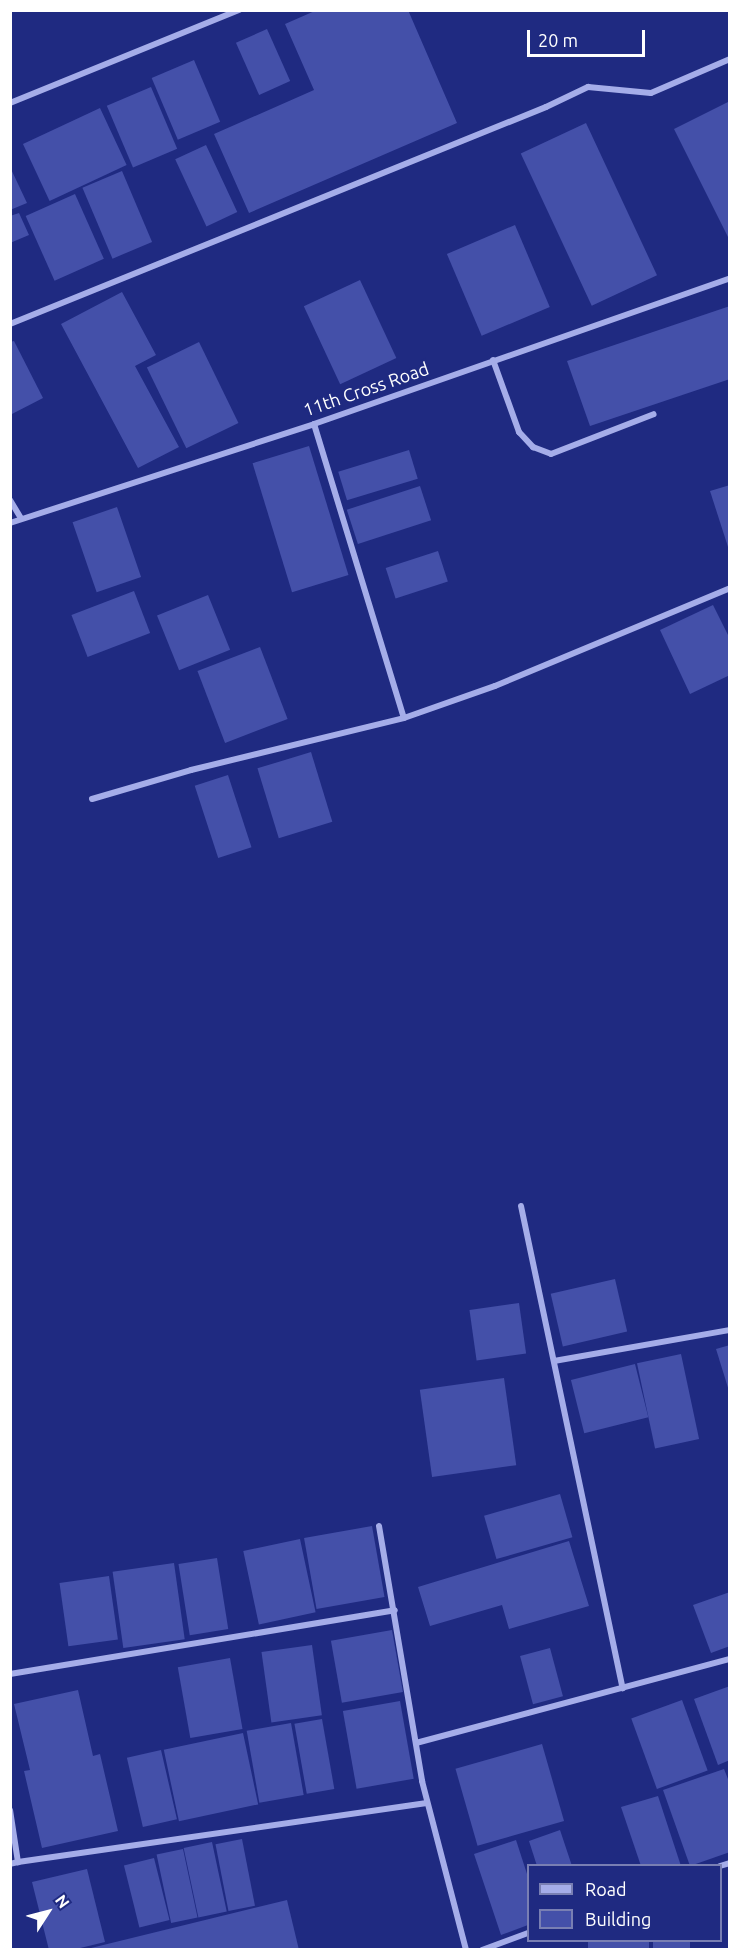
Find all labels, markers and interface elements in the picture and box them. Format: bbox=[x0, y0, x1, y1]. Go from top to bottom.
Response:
scale bar bbox=[530, 18, 648, 56]
text: 20 m bbox=[538, 30, 578, 50]
street label: 11th Cross Road bbox=[300, 357, 432, 421]
legend bbox=[527, 1864, 722, 1942]
text: Road bbox=[585, 1879, 627, 1899]
north arrow bbox=[18, 1882, 78, 1942]
text: N bbox=[52, 1891, 73, 1912]
text: Building bbox=[585, 1909, 651, 1929]

